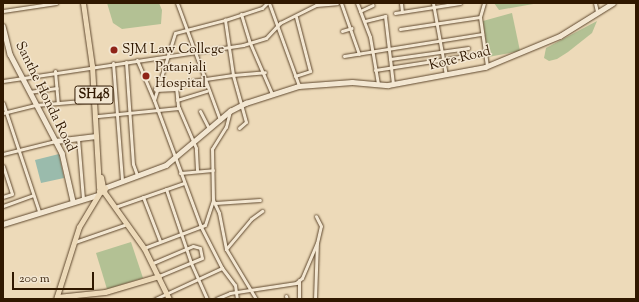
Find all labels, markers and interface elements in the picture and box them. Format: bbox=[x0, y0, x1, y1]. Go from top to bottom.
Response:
street label: Santhe Honda Road bbox=[11, 39, 79, 155]
place label: SJM Law College bbox=[122, 42, 224, 58]
street label: Kote Road bbox=[427, 43, 493, 75]
marker: SJM Law College bbox=[109, 45, 119, 55]
place label: Patanjali Hospital bbox=[155, 60, 207, 92]
marker: Patanjali Hospital bbox=[140, 70, 152, 82]
road number: SH48 bbox=[74, 84, 114, 106]
scale bar bbox=[14, 264, 96, 290]
text: 200 m bbox=[19, 270, 50, 288]

